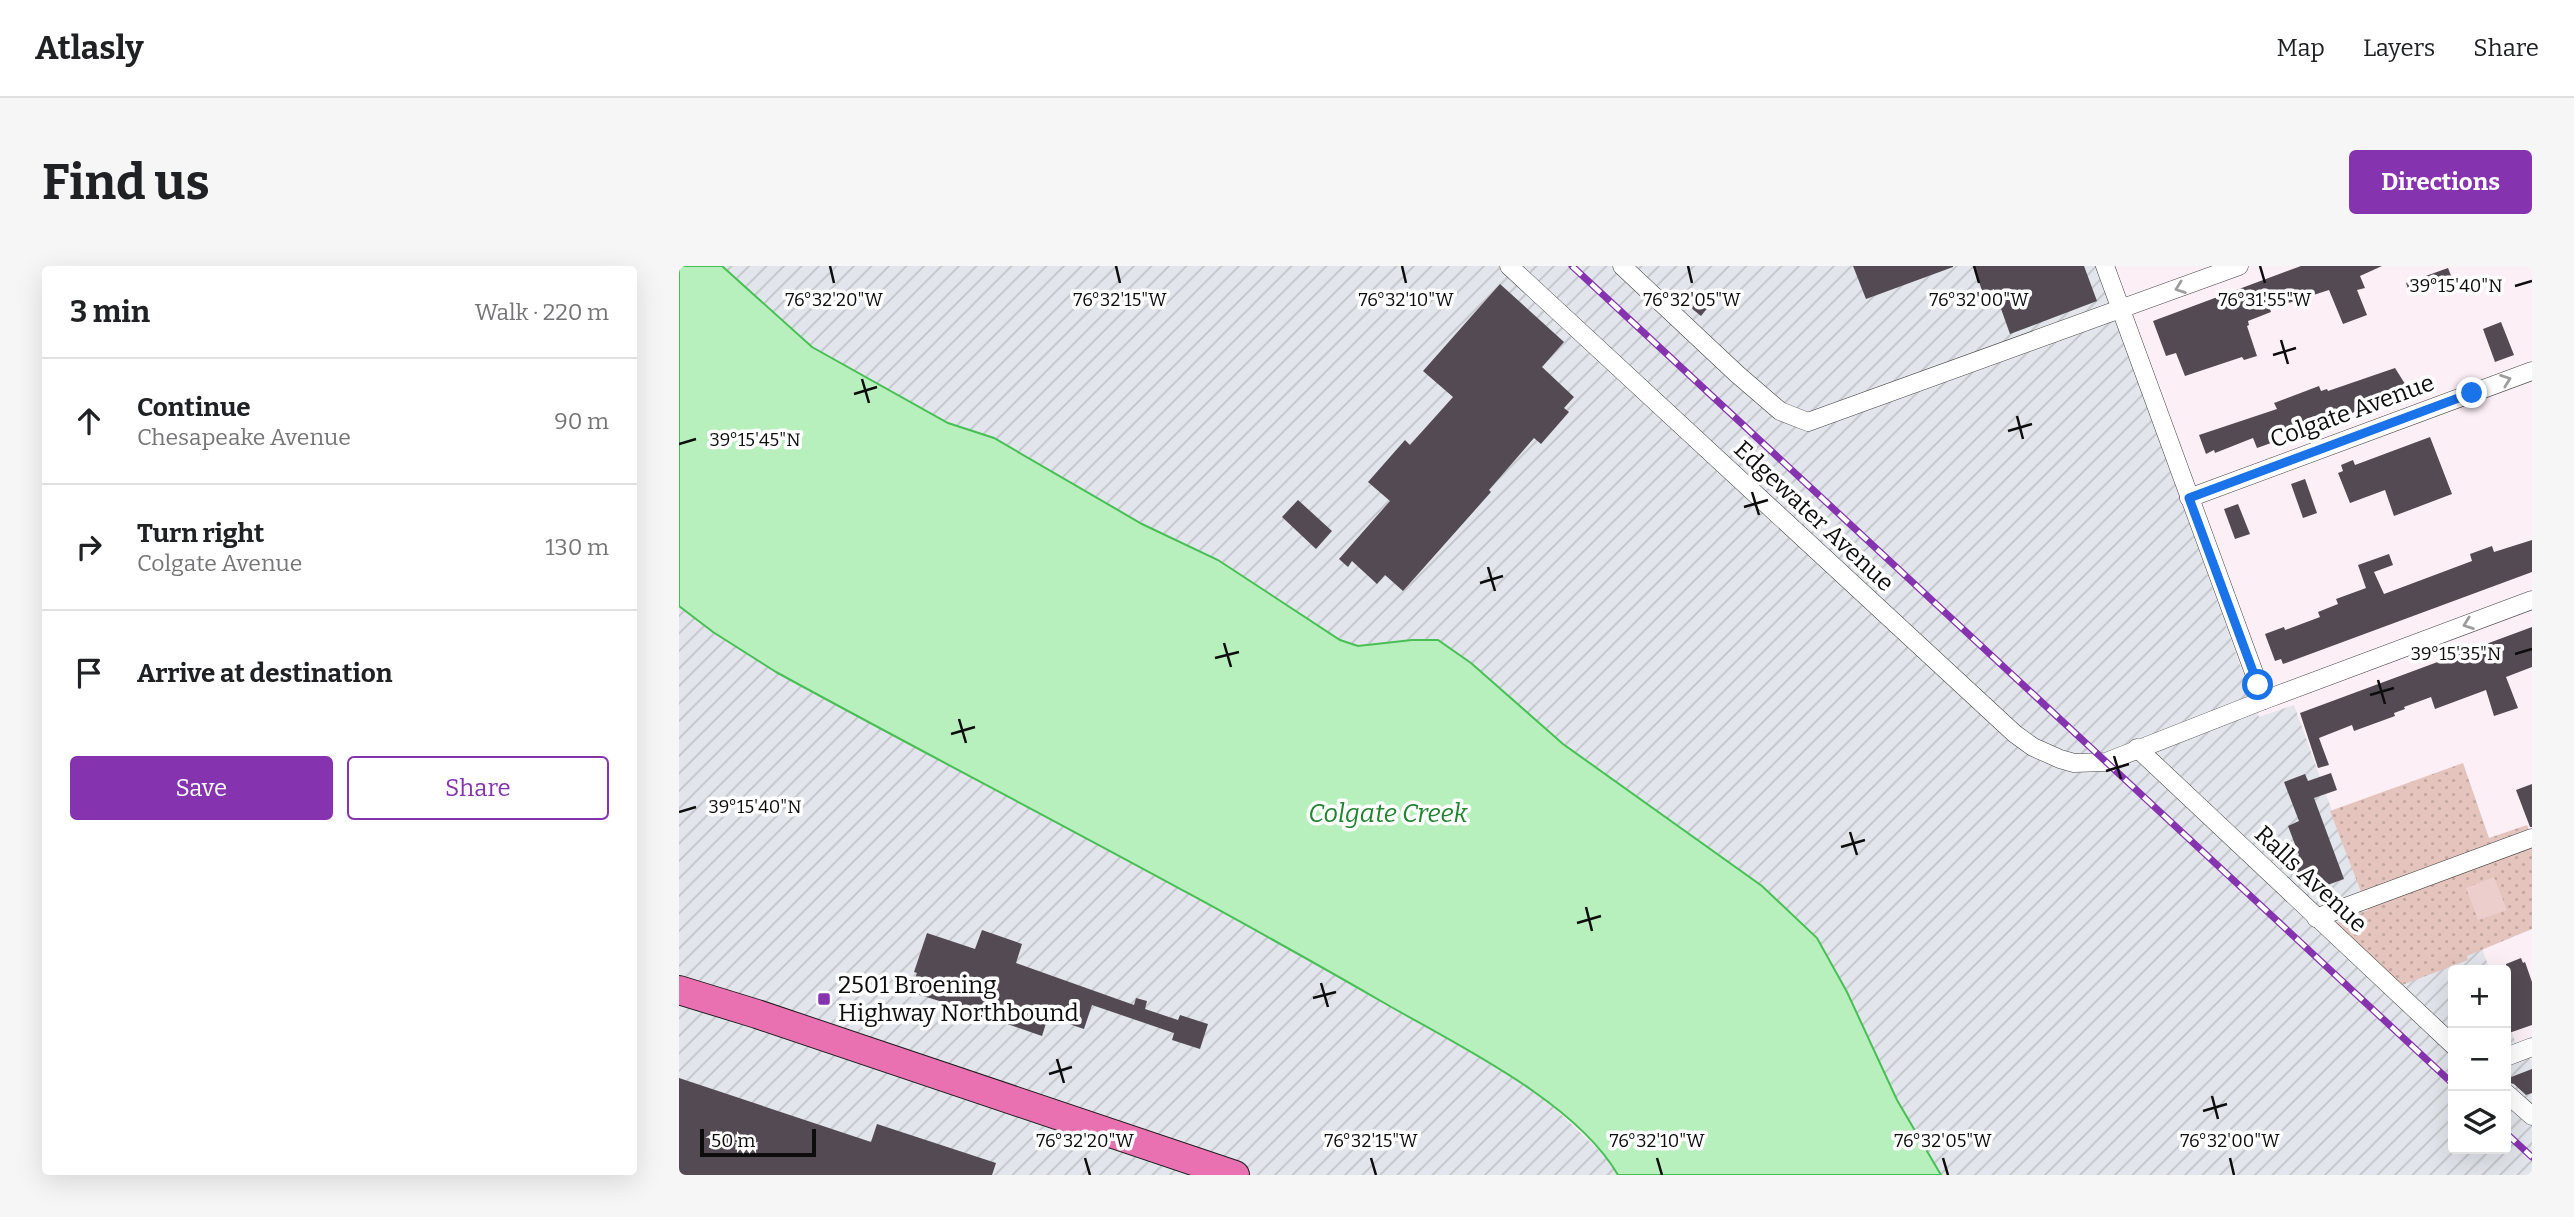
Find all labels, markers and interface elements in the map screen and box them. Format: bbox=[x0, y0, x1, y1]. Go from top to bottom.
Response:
text: Atlasly bbox=[35, 28, 144, 68]
text: Map bbox=[2277, 34, 2325, 62]
text: Layers bbox=[2363, 34, 2435, 62]
text: Share bbox=[2473, 34, 2539, 62]
button: Directions bbox=[2349, 150, 2532, 214]
text: Find us bbox=[42, 153, 210, 212]
text: 39°15'40"N bbox=[2410, 275, 2502, 297]
one-way arrow bbox=[2175, 280, 2187, 294]
text: 76°32'20"W bbox=[785, 289, 883, 311]
text: 76°32'15"W bbox=[1073, 289, 1167, 311]
text: 76°32'10"W bbox=[1358, 289, 1454, 311]
text: 76°32'05"W bbox=[1643, 289, 1741, 311]
text: 76°32'00"W bbox=[1929, 289, 2029, 311]
text: 76°31'55"W bbox=[2218, 289, 2312, 311]
text: 3 min bbox=[70, 294, 150, 330]
text: Walk · 220 m bbox=[475, 298, 609, 326]
street label: Colgate Avenue bbox=[2266, 368, 2438, 454]
one-way arrow bbox=[2500, 375, 2512, 389]
route end bbox=[2456, 377, 2487, 408]
text: Continue bbox=[137, 392, 251, 423]
icon: ahead bbox=[70, 402, 108, 440]
text: 90 m bbox=[554, 407, 609, 435]
text: Chesapeake Avenue bbox=[137, 423, 351, 451]
text: 39°15'45"N bbox=[710, 429, 800, 451]
street label: Edgewater Avenue bbox=[1729, 435, 1899, 597]
text: Turn right bbox=[137, 518, 264, 549]
icon: right bbox=[70, 528, 108, 566]
text: 130 m bbox=[545, 533, 609, 561]
text: Colgate Avenue bbox=[137, 549, 302, 577]
one-way arrow bbox=[2462, 616, 2475, 630]
text: 39°15'35"N bbox=[2411, 643, 2501, 665]
icon: arrive bbox=[70, 654, 108, 692]
text: Arrive at destination bbox=[137, 658, 392, 689]
route start bbox=[2242, 669, 2273, 700]
button: Save bbox=[70, 756, 333, 820]
button: Share bbox=[347, 756, 609, 820]
text: 39°15'40"N bbox=[709, 796, 801, 818]
water label: Colgate Creek bbox=[1308, 798, 1469, 829]
street label: Ralls Avenue bbox=[2249, 820, 2373, 938]
map controls bbox=[2448, 965, 2511, 1154]
button: + bbox=[2448, 965, 2511, 1028]
place label: 2501 Broening Highway Northbound bbox=[838, 971, 1079, 1027]
marker: 2501 Broening Highway Northbound bbox=[816, 991, 832, 1007]
button: − bbox=[2448, 1028, 2511, 1091]
button: layers bbox=[2448, 1091, 2511, 1154]
scale bar bbox=[700, 1126, 815, 1158]
text: 50 m bbox=[711, 1129, 755, 1152]
text: 76°32'20"W bbox=[1036, 1130, 1134, 1152]
text: 76°32'15"W bbox=[1324, 1130, 1418, 1152]
text: 76°32'10"W bbox=[1609, 1130, 1705, 1152]
text: 76°32'05"W bbox=[1894, 1130, 1992, 1152]
text: 76°32'00"W bbox=[2180, 1130, 2280, 1152]

